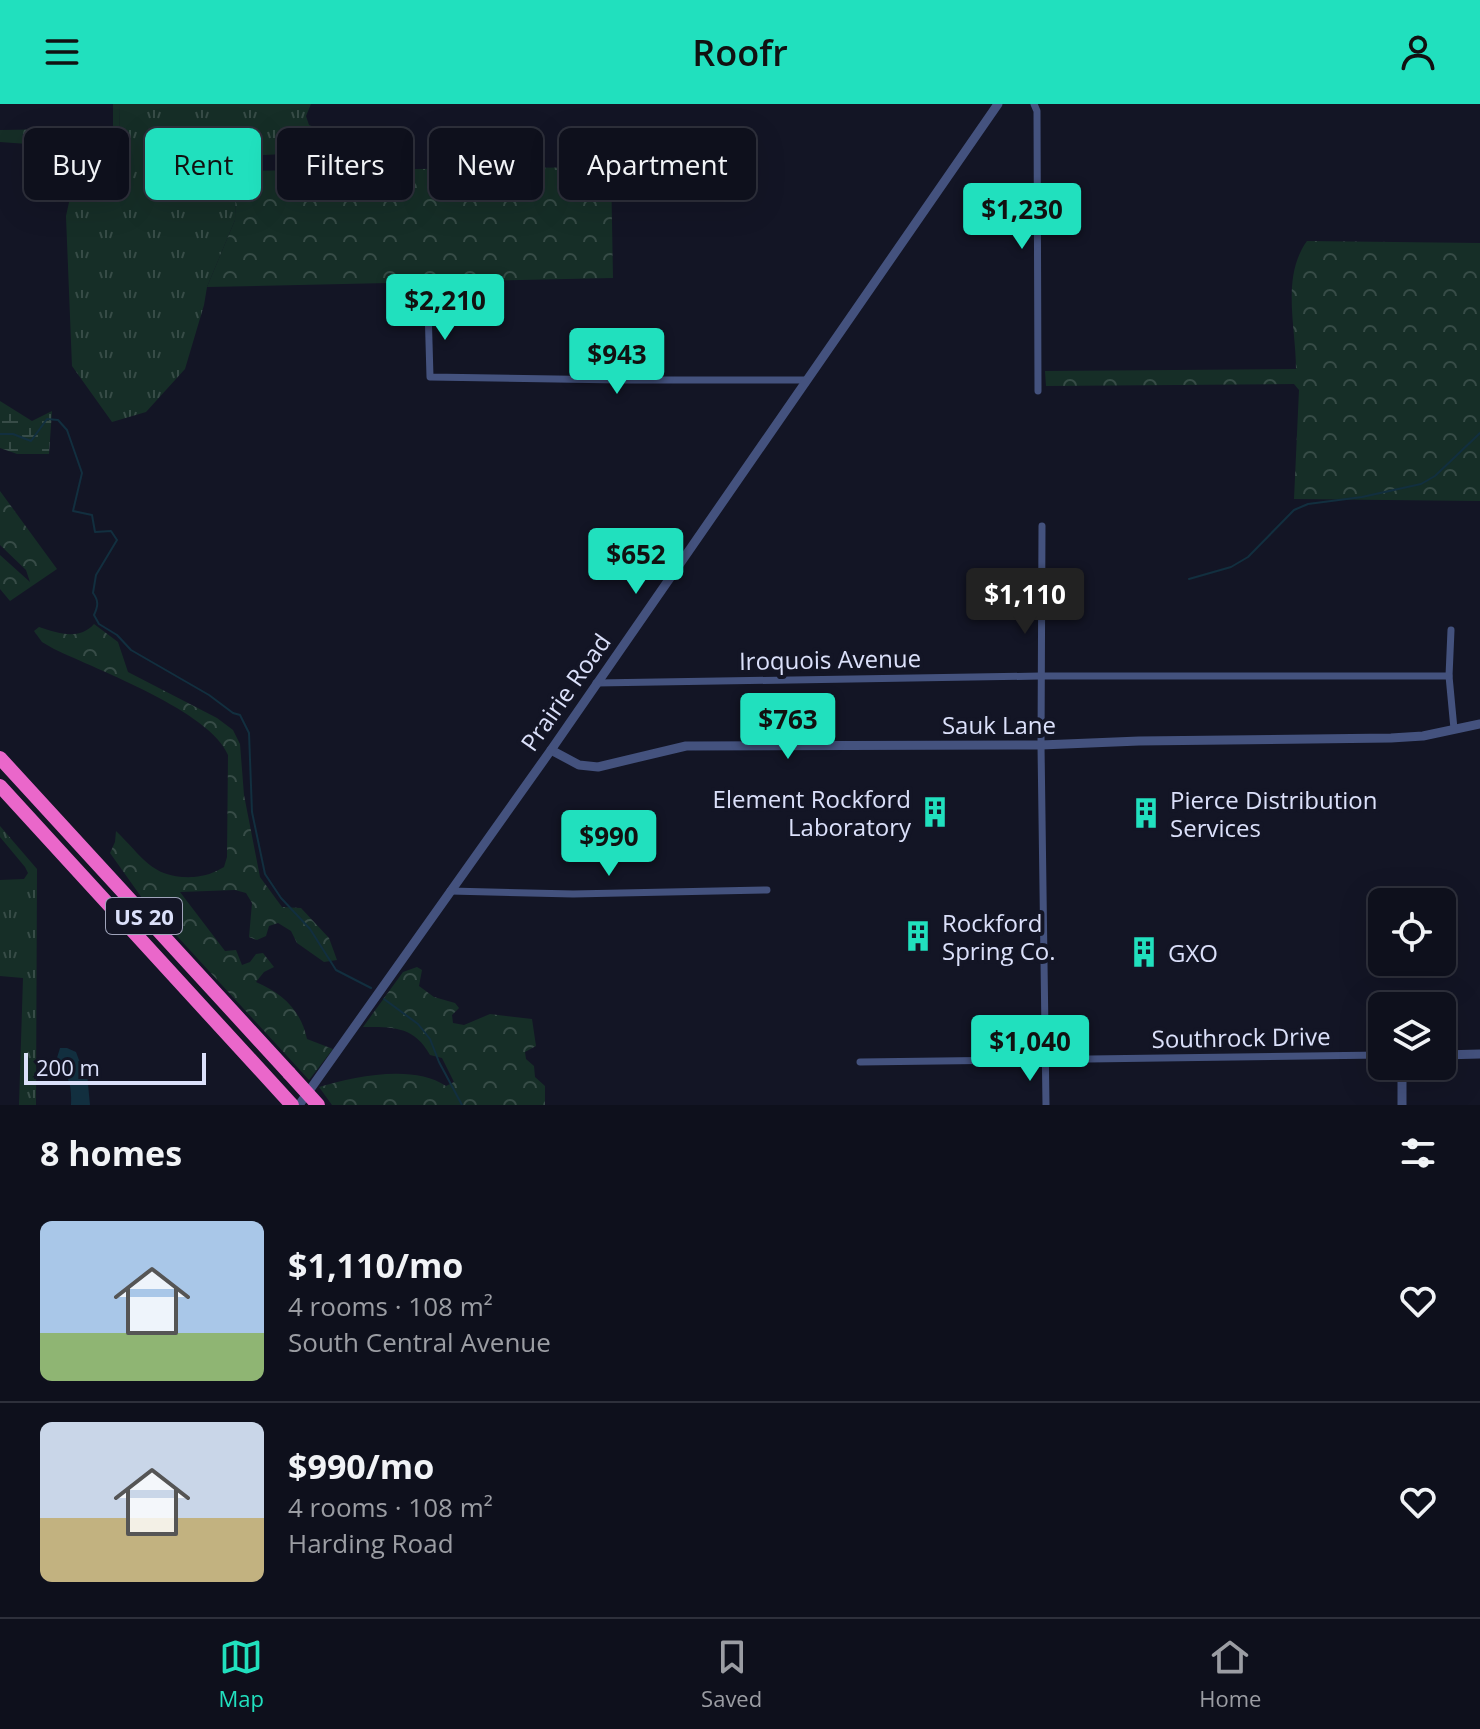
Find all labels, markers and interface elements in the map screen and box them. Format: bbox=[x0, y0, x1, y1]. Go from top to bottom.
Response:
text: Roofr bbox=[692, 28, 788, 77]
icon: menu bbox=[40, 30, 84, 74]
icon: person bbox=[1396, 30, 1440, 74]
chip: Buy bbox=[24, 128, 129, 200]
chip: Rent bbox=[145, 128, 261, 200]
chip: Filters bbox=[277, 128, 413, 200]
chip: New bbox=[429, 128, 543, 200]
chip: Apartment bbox=[559, 128, 756, 200]
pin: $1,230 bbox=[957, 183, 1087, 251]
text: $1,230 bbox=[981, 191, 1063, 227]
pin: $2,210 bbox=[380, 274, 510, 342]
text: $2,210 bbox=[404, 282, 486, 318]
pin: $943 bbox=[570, 328, 664, 396]
text: $943 bbox=[587, 336, 647, 372]
pin: $652 bbox=[589, 528, 683, 596]
text: $652 bbox=[606, 536, 666, 572]
pin: $1,110 bbox=[960, 568, 1090, 636]
text: $1,110 bbox=[984, 576, 1066, 612]
street label: Prairie Road bbox=[512, 627, 618, 757]
street label: Iroquois Avenue bbox=[739, 641, 921, 677]
pin: $763 bbox=[741, 693, 835, 761]
text: $763 bbox=[758, 701, 818, 737]
street label: Sauk Lane bbox=[942, 708, 1056, 741]
place label: Element Rockford Laboratory bbox=[713, 782, 912, 843]
place label: Pierce Distribution Services bbox=[1170, 783, 1378, 844]
building icon: Element Rockford Laboratory bbox=[918, 795, 952, 829]
building icon: Pierce Distribution Services bbox=[1129, 796, 1163, 830]
pin: $990 bbox=[562, 810, 656, 878]
text: $990 bbox=[579, 818, 639, 854]
map controls bbox=[1368, 888, 1456, 1080]
button: locate bbox=[1368, 888, 1456, 976]
road number: US 20 bbox=[106, 898, 182, 934]
place label: Rockford Spring Co. bbox=[942, 906, 1056, 967]
building icon: Rockford Spring Co. bbox=[901, 919, 935, 953]
building icon: GXO bbox=[1127, 935, 1161, 969]
place label: GXO bbox=[1168, 936, 1218, 969]
button: layers bbox=[1368, 992, 1456, 1080]
pin: $1,040 bbox=[965, 1015, 1095, 1083]
street label: Southrock Drive bbox=[1151, 1019, 1331, 1055]
text: $1,040 bbox=[989, 1023, 1071, 1059]
scale bar bbox=[24, 1049, 206, 1085]
text: 200 m bbox=[36, 1052, 100, 1082]
text: 8 homes bbox=[40, 1130, 182, 1176]
icon: filters bbox=[1396, 1131, 1440, 1175]
text: $1,110/mo bbox=[288, 1242, 463, 1288]
icon: home bbox=[104, 1253, 200, 1349]
icon: heart bbox=[1396, 1279, 1440, 1323]
text: 4 rooms · 108 m² bbox=[288, 1288, 493, 1324]
text: South Central Avenue bbox=[288, 1324, 551, 1360]
text: $990/mo bbox=[288, 1443, 434, 1489]
icon: home bbox=[104, 1454, 200, 1550]
icon: heart bbox=[1396, 1480, 1440, 1524]
text: 4 rooms · 108 m² bbox=[288, 1489, 493, 1525]
text: Harding Road bbox=[288, 1525, 454, 1561]
tab: Map bbox=[219, 1635, 264, 1713]
tab: Saved bbox=[701, 1635, 762, 1713]
tab: Home bbox=[1199, 1635, 1261, 1713]

